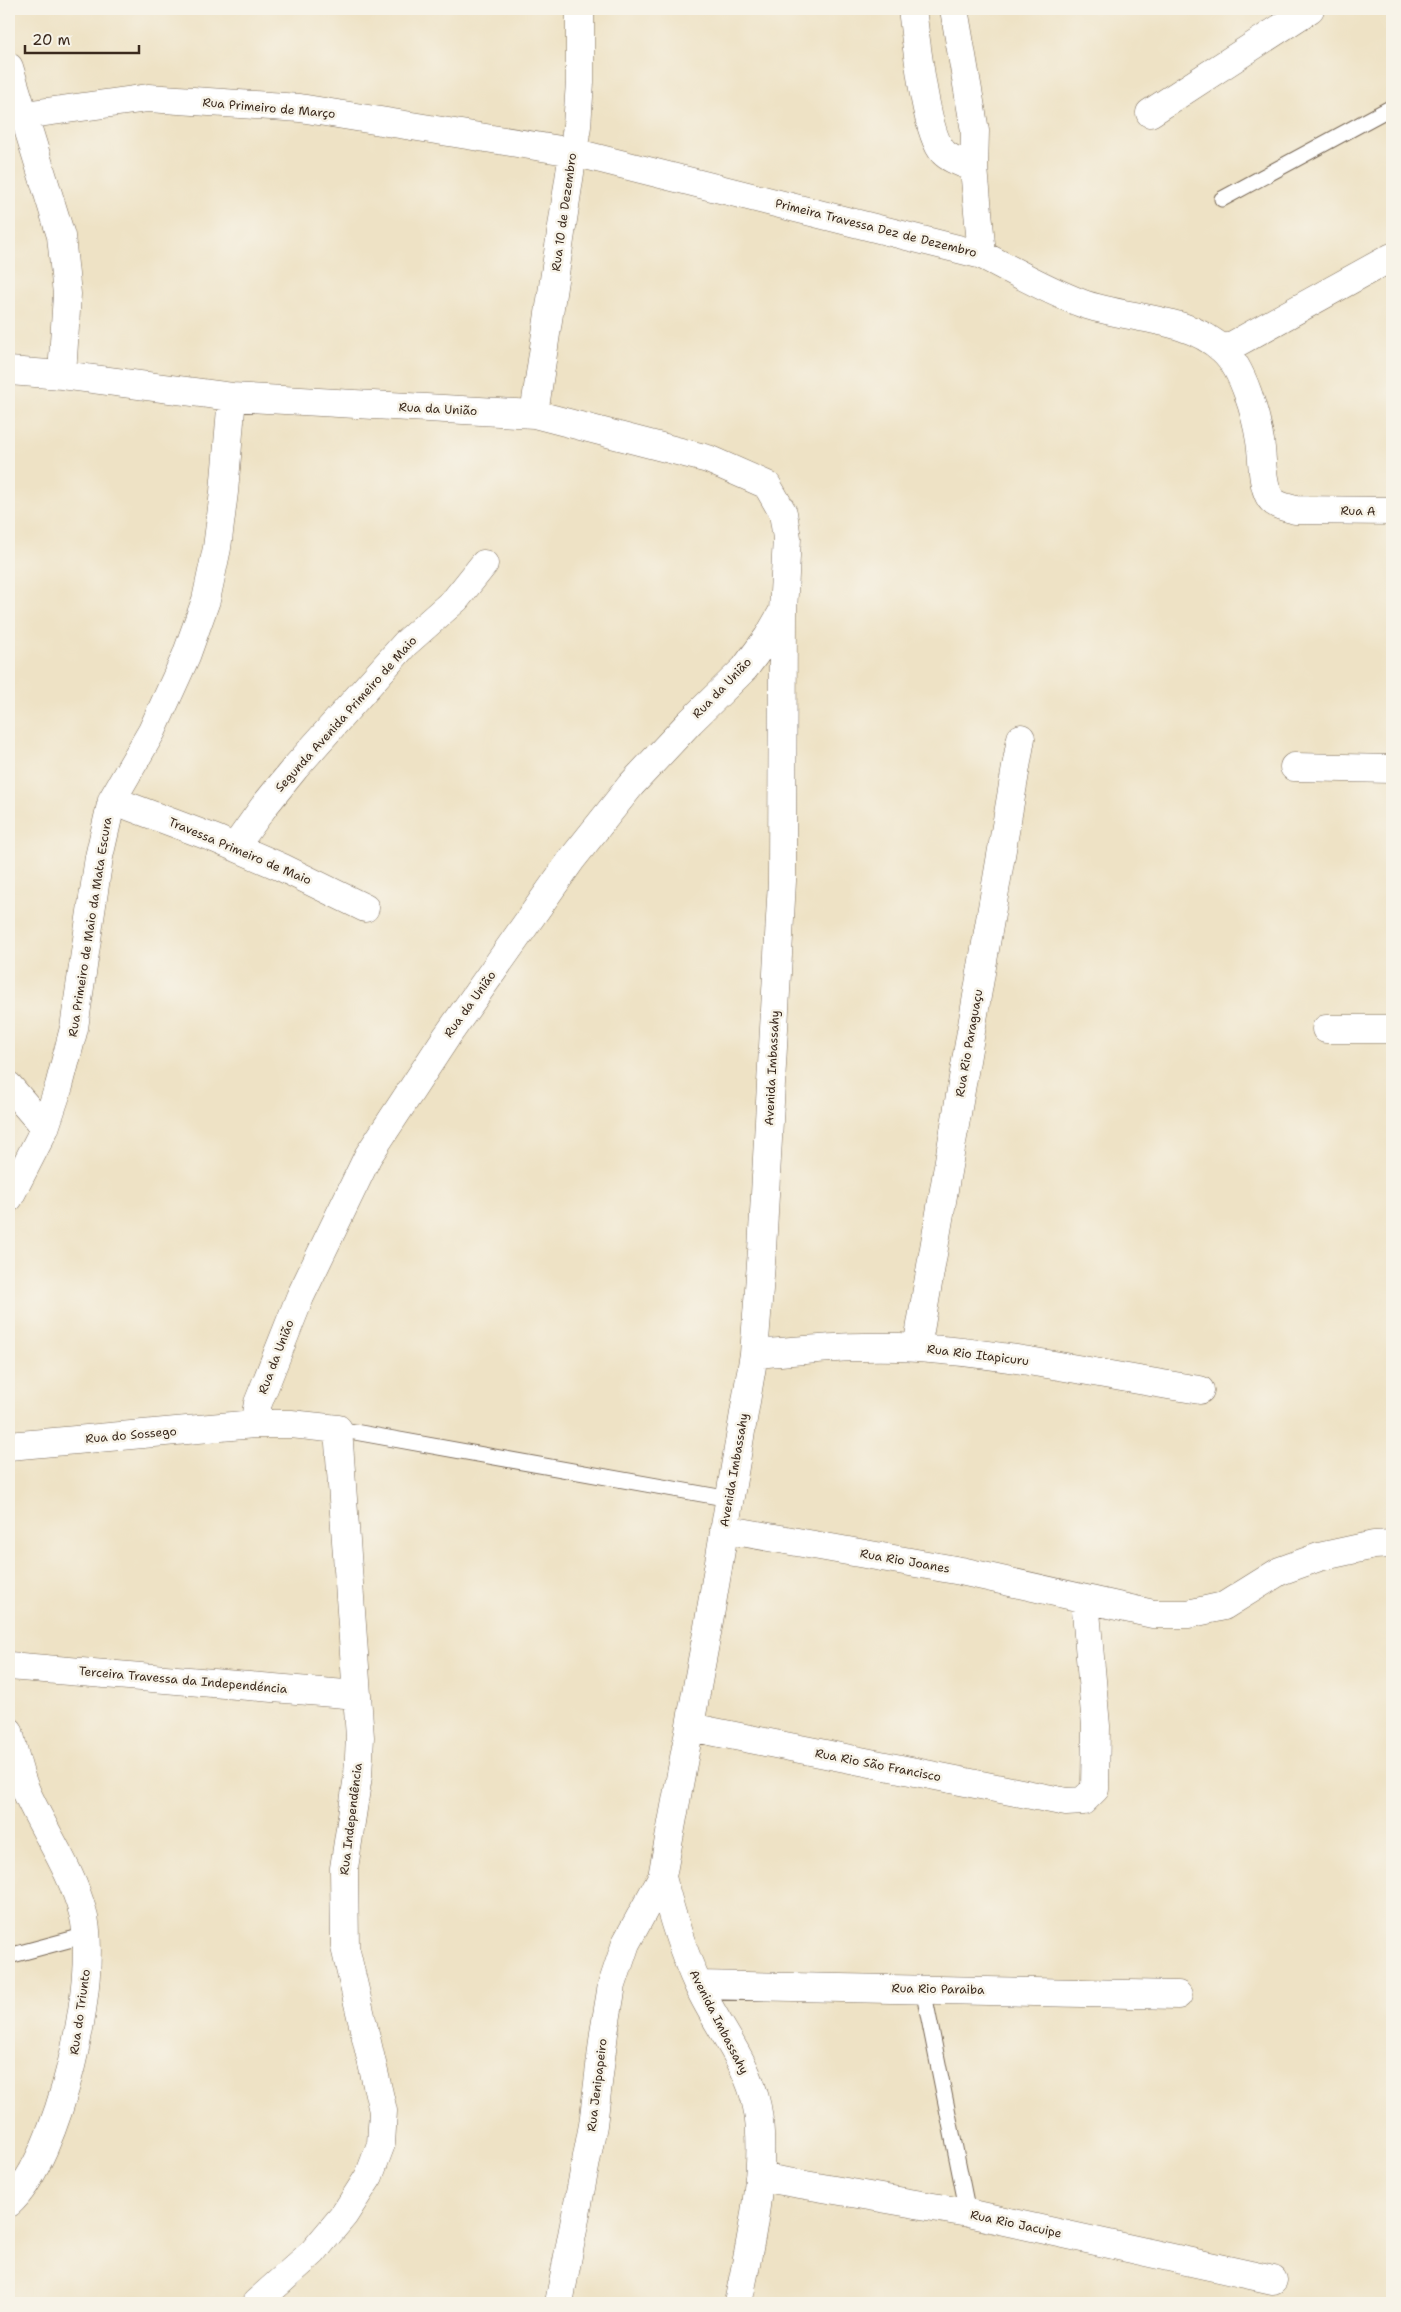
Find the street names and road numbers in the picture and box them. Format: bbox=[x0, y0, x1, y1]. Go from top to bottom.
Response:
street label: Rua Primeiro de Março bbox=[202, 94, 336, 122]
street label: Rua 10 de Dezembro bbox=[548, 152, 580, 272]
street label: Primeira Travessa Dez de Dezembro bbox=[773, 195, 979, 261]
street label: Rua da União bbox=[398, 399, 478, 419]
street label: Rua A bbox=[1340, 503, 1376, 519]
street label: Segunda Avenida Primeiro de Maio bbox=[272, 633, 420, 795]
street label: Rua da União bbox=[689, 654, 755, 722]
street label: Travessa Primeiro de Maio bbox=[166, 814, 314, 888]
street label: Rua Primeiro de Maio da Mata Escura bbox=[65, 815, 115, 1038]
street label: Rua da União bbox=[440, 968, 500, 1040]
street label: Rua Rio Paraguaçu bbox=[952, 988, 986, 1098]
street label: Avenida Imbassahy bbox=[761, 1010, 783, 1126]
street label: Rua da União bbox=[254, 1317, 298, 1397]
street label: Rua Rio Itapicuru bbox=[926, 1341, 1030, 1369]
street label: Avenida Imbassahy bbox=[716, 1412, 752, 1528]
street label: Rua do Sossego bbox=[85, 1423, 177, 1447]
street label: Rua Rio Joanes bbox=[859, 1545, 951, 1577]
street label: Terceira Travessa da Independéncia bbox=[78, 1663, 288, 1697]
street label: Rua Rio São Francisco bbox=[814, 1745, 942, 1785]
street label: Rua Independência bbox=[336, 1761, 366, 1876]
street label: Avenida Imbassahy bbox=[686, 1967, 752, 2077]
street label: Rua do Triunto bbox=[66, 1968, 94, 2056]
street label: Rua Rio Paraiba bbox=[891, 1980, 985, 1998]
street label: Rua Jenipapeiro bbox=[583, 2037, 611, 2133]
street label: Rua Rio Jacuipe bbox=[969, 2206, 1063, 2242]

